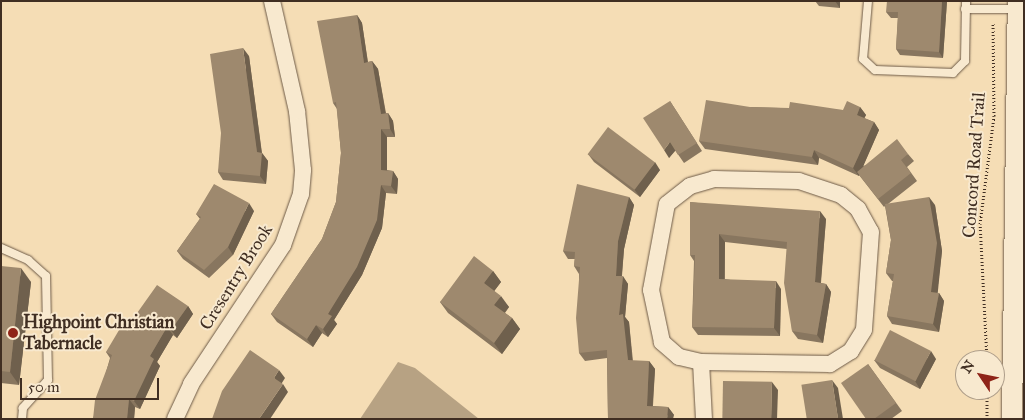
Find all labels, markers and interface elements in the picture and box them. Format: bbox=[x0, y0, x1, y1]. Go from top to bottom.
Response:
street label: Concord Road Trail bbox=[958, 92, 990, 238]
street label: Cresentry Brook bbox=[195, 220, 277, 334]
place label: Highpoint Christian Tabernacle bbox=[23, 312, 174, 354]
marker: Highpoint Christian Tabernacle bbox=[7, 327, 19, 339]
north arrow bbox=[955, 350, 1005, 400]
text: N bbox=[958, 357, 978, 377]
scale bar bbox=[22, 368, 161, 400]
text: 50 m bbox=[28, 378, 60, 396]

